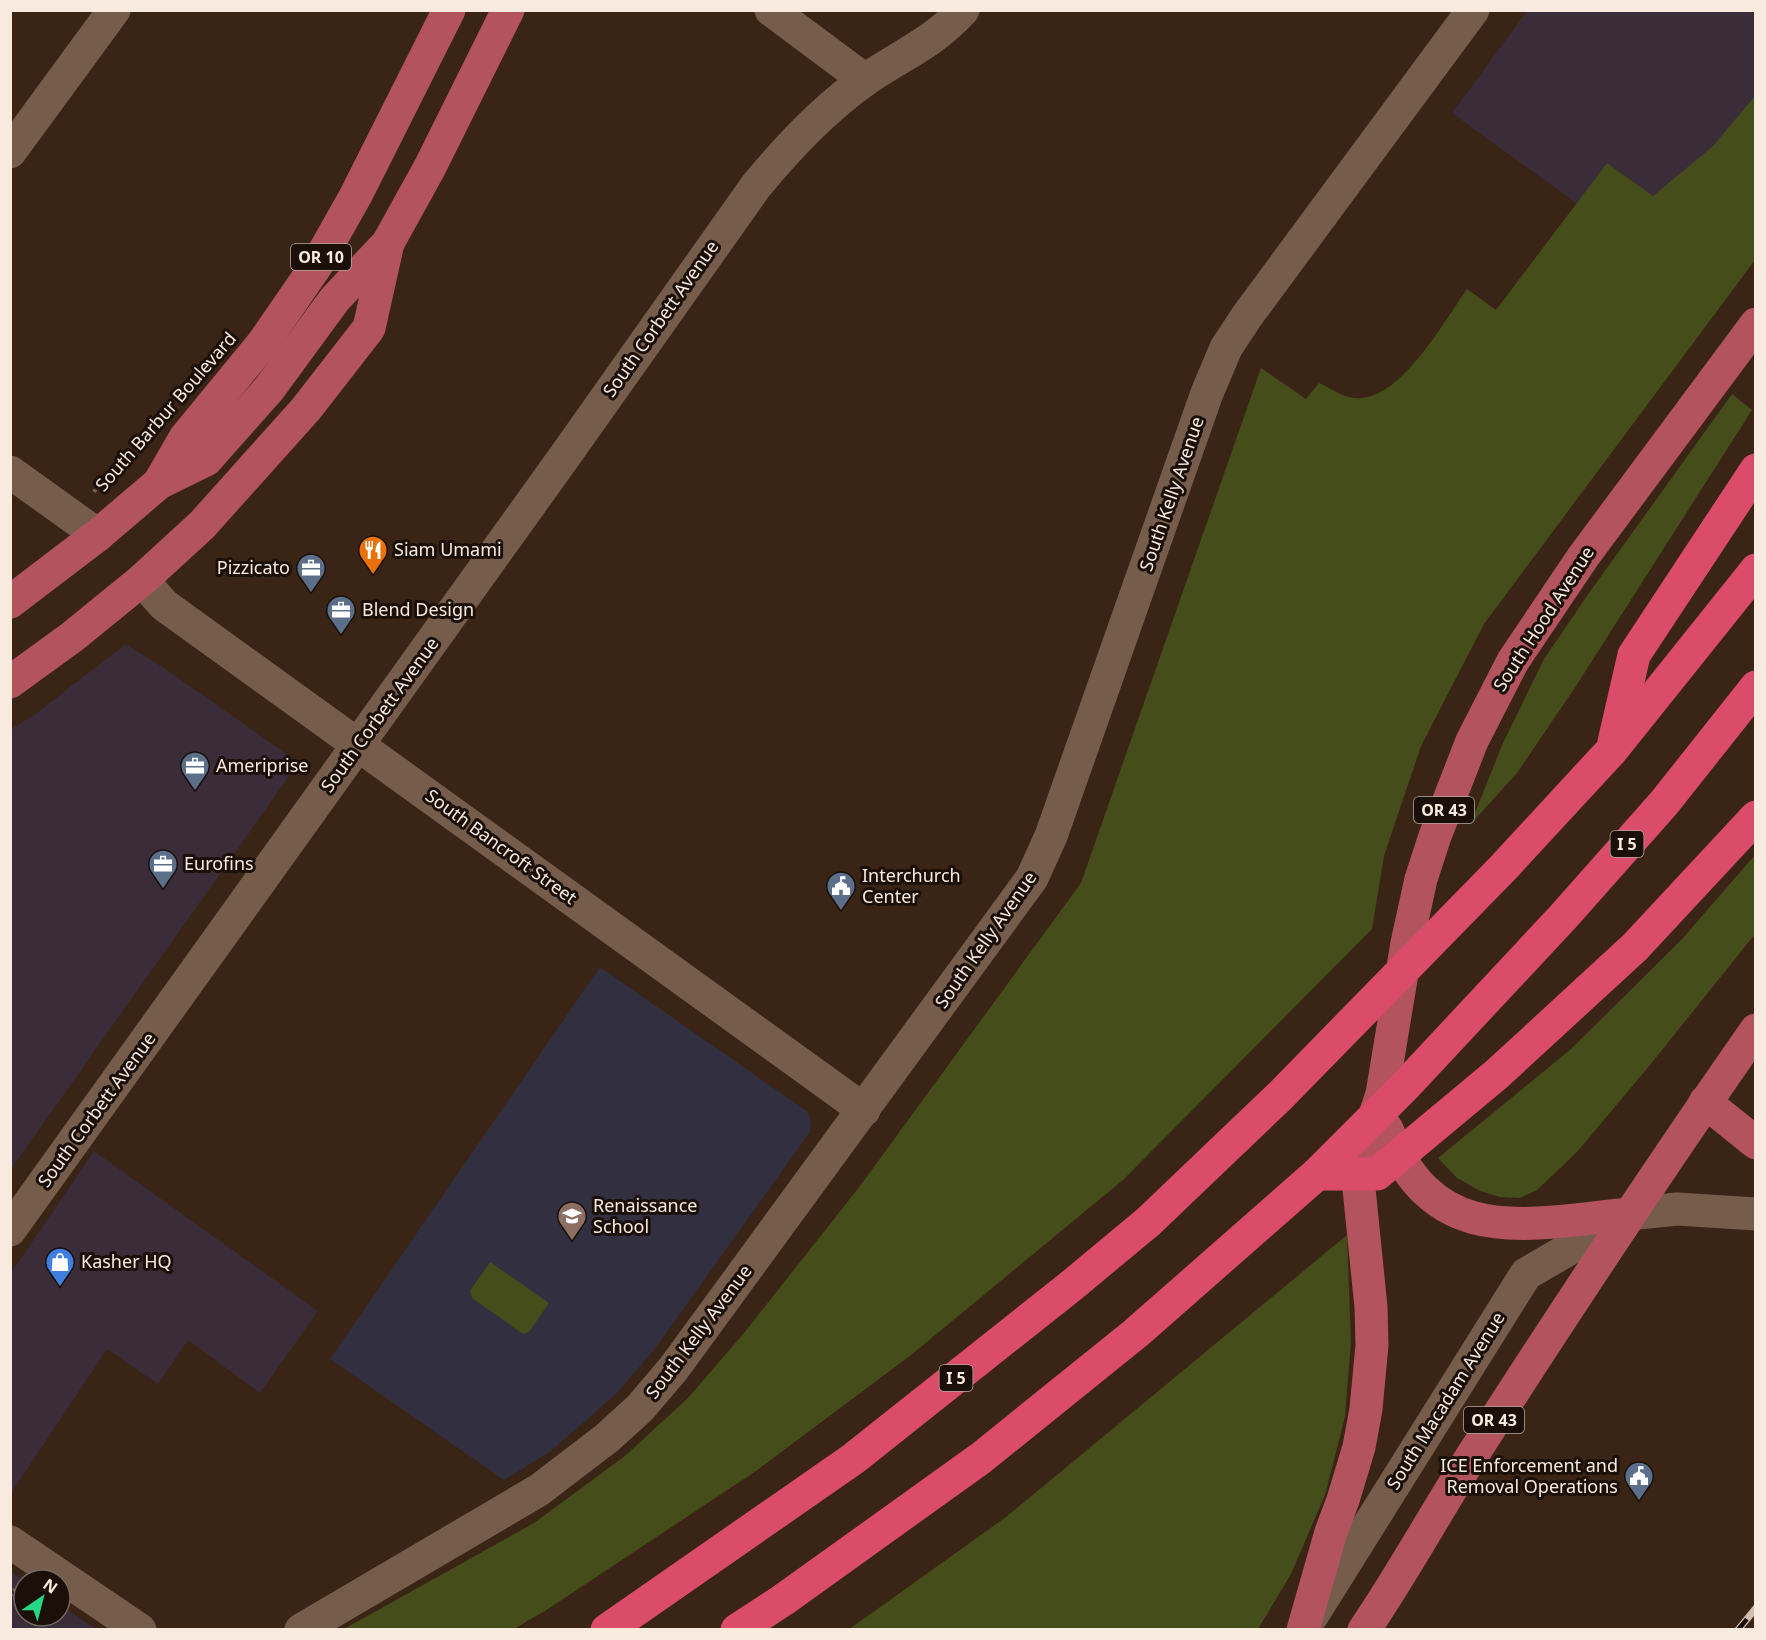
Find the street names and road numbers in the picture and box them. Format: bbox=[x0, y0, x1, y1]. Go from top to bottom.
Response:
street label: South Corbett Avenue bbox=[597, 235, 723, 401]
road number: OR 10 bbox=[291, 244, 351, 270]
street label: South Barbur Boulevard bbox=[90, 327, 241, 496]
street label: South Kelly Avenue bbox=[1133, 413, 1209, 574]
street label: South Hood Avenue bbox=[1487, 541, 1599, 696]
street label: South Corbett Avenue bbox=[315, 632, 444, 797]
street label: South Bancroft Street bbox=[421, 783, 582, 909]
road number: OR 43 bbox=[1414, 797, 1474, 823]
road number: I 5 bbox=[1610, 831, 1644, 857]
street label: South Kelly Avenue bbox=[929, 866, 1041, 1013]
street label: South Corbett Avenue bbox=[32, 1027, 161, 1192]
street label: South Kelly Avenue bbox=[640, 1260, 756, 1403]
street label: South Macadam Avenue bbox=[1381, 1307, 1510, 1494]
road number: I 5 bbox=[940, 1365, 972, 1391]
road number: OR 43 bbox=[1464, 1407, 1524, 1433]

